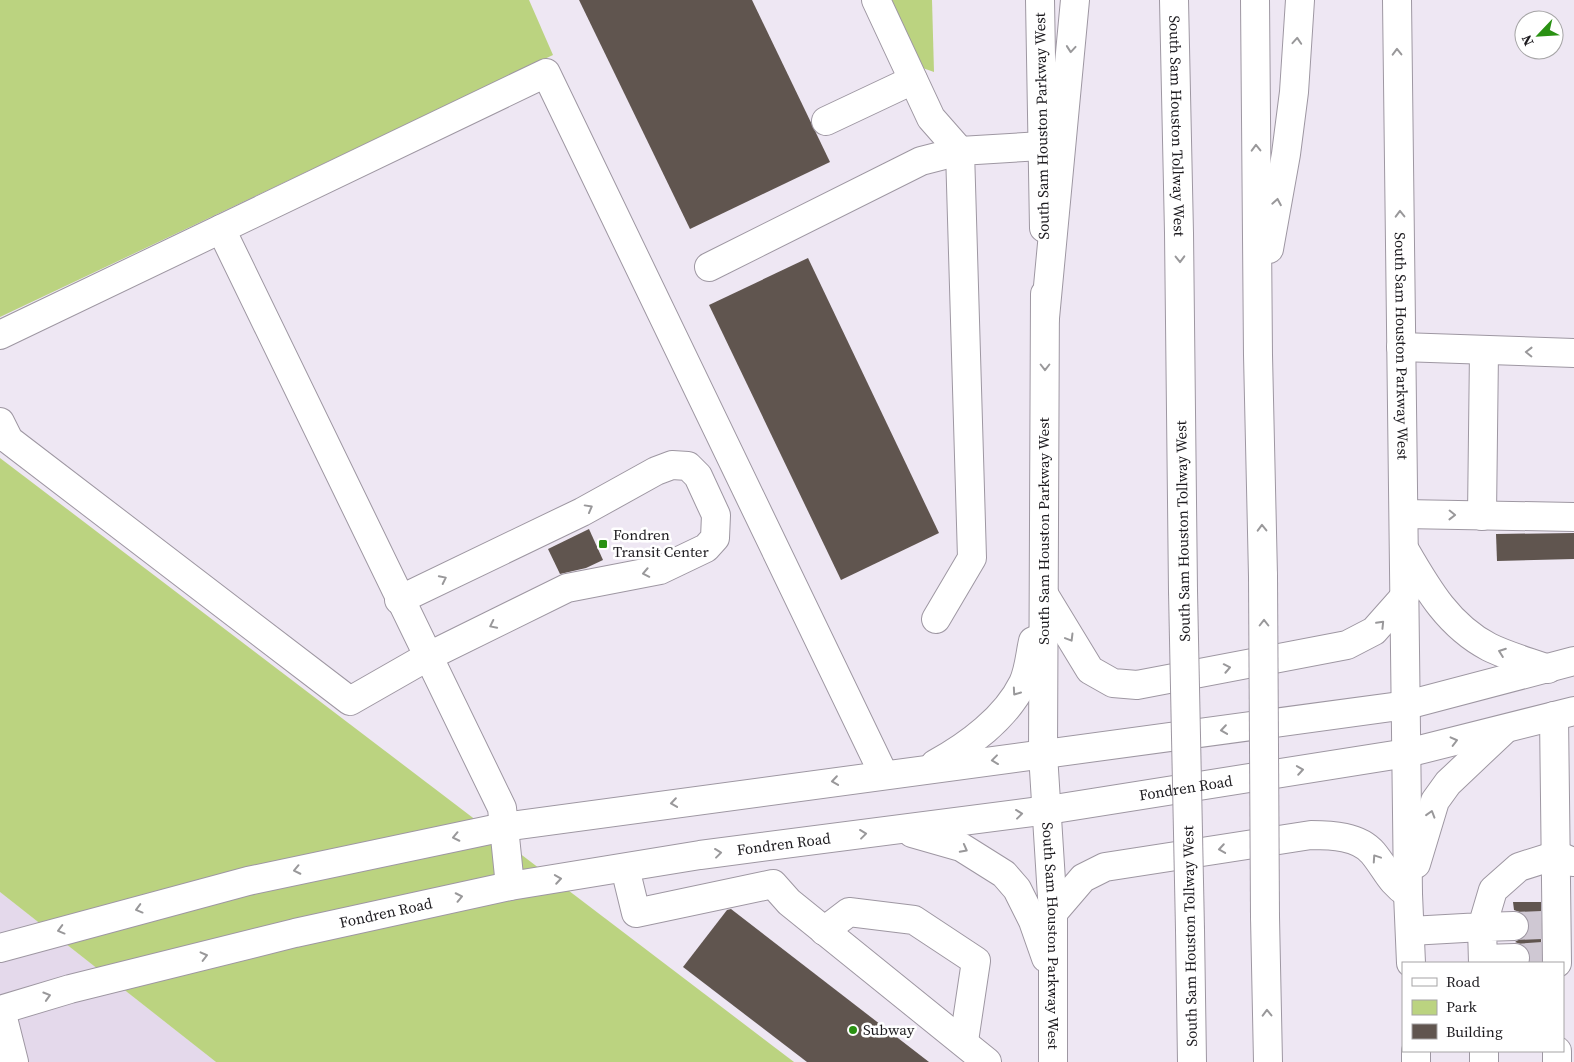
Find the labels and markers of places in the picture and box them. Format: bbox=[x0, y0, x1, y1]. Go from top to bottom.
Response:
place label: Fondren Transit Center bbox=[613, 524, 709, 562]
marker: Fondren Transit Center bbox=[597, 538, 609, 550]
place label: Subway bbox=[863, 1019, 915, 1040]
marker: Subway bbox=[847, 1024, 859, 1036]

